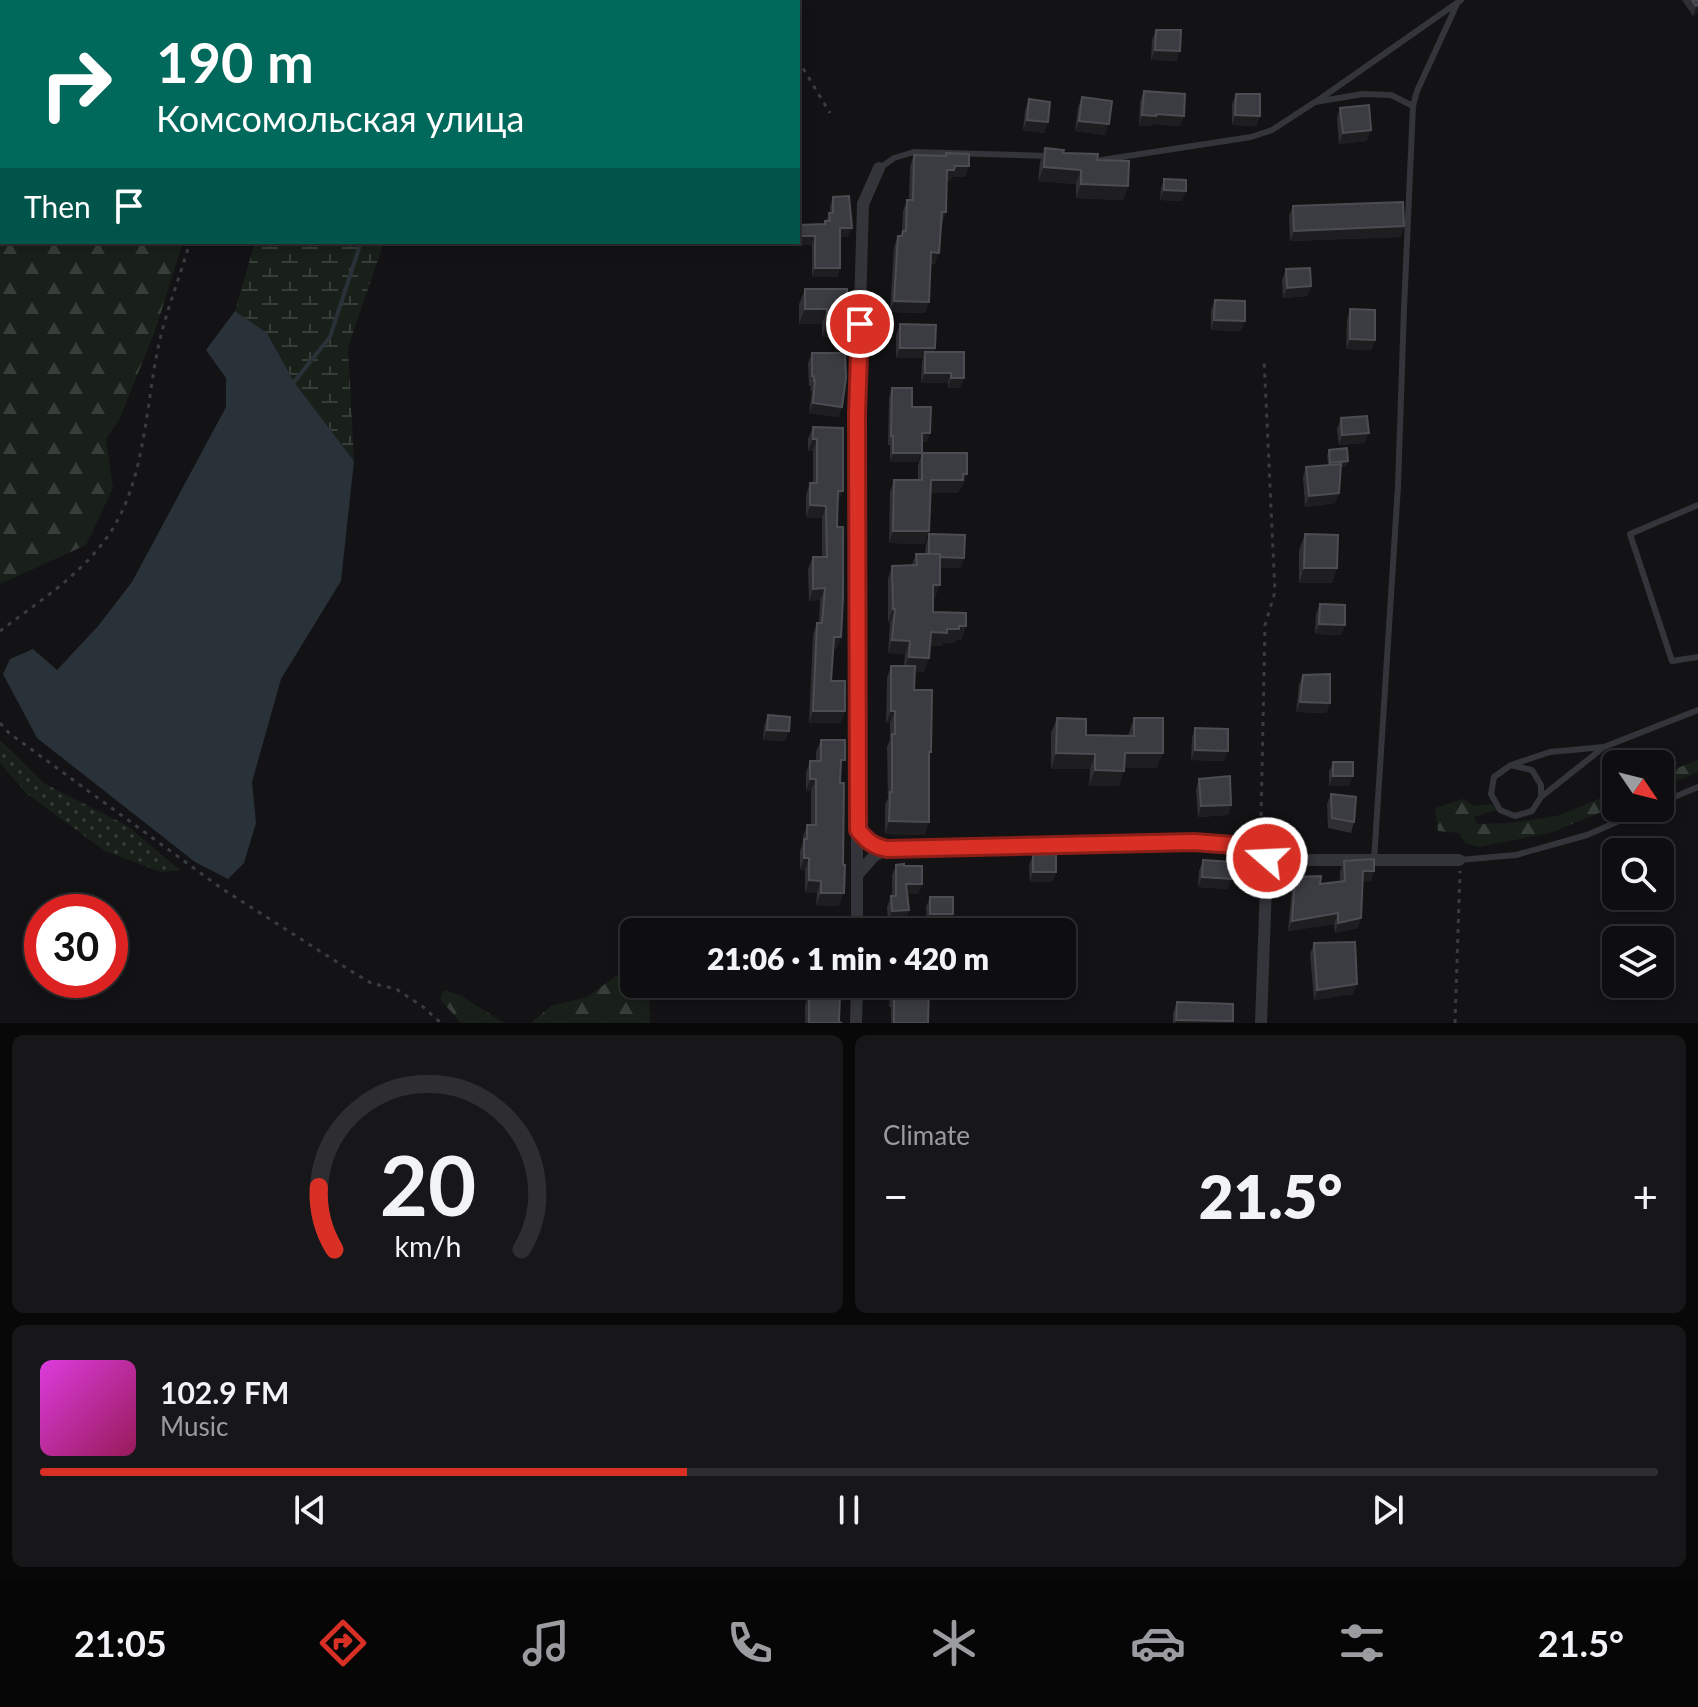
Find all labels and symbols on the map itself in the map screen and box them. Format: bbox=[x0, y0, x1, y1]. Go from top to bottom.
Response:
pin bbox=[826, 290, 894, 358]
north arrow bbox=[1602, 750, 1674, 822]
position arrow bbox=[1225, 816, 1309, 900]
speed limit sign: 30 bbox=[24, 894, 128, 998]

